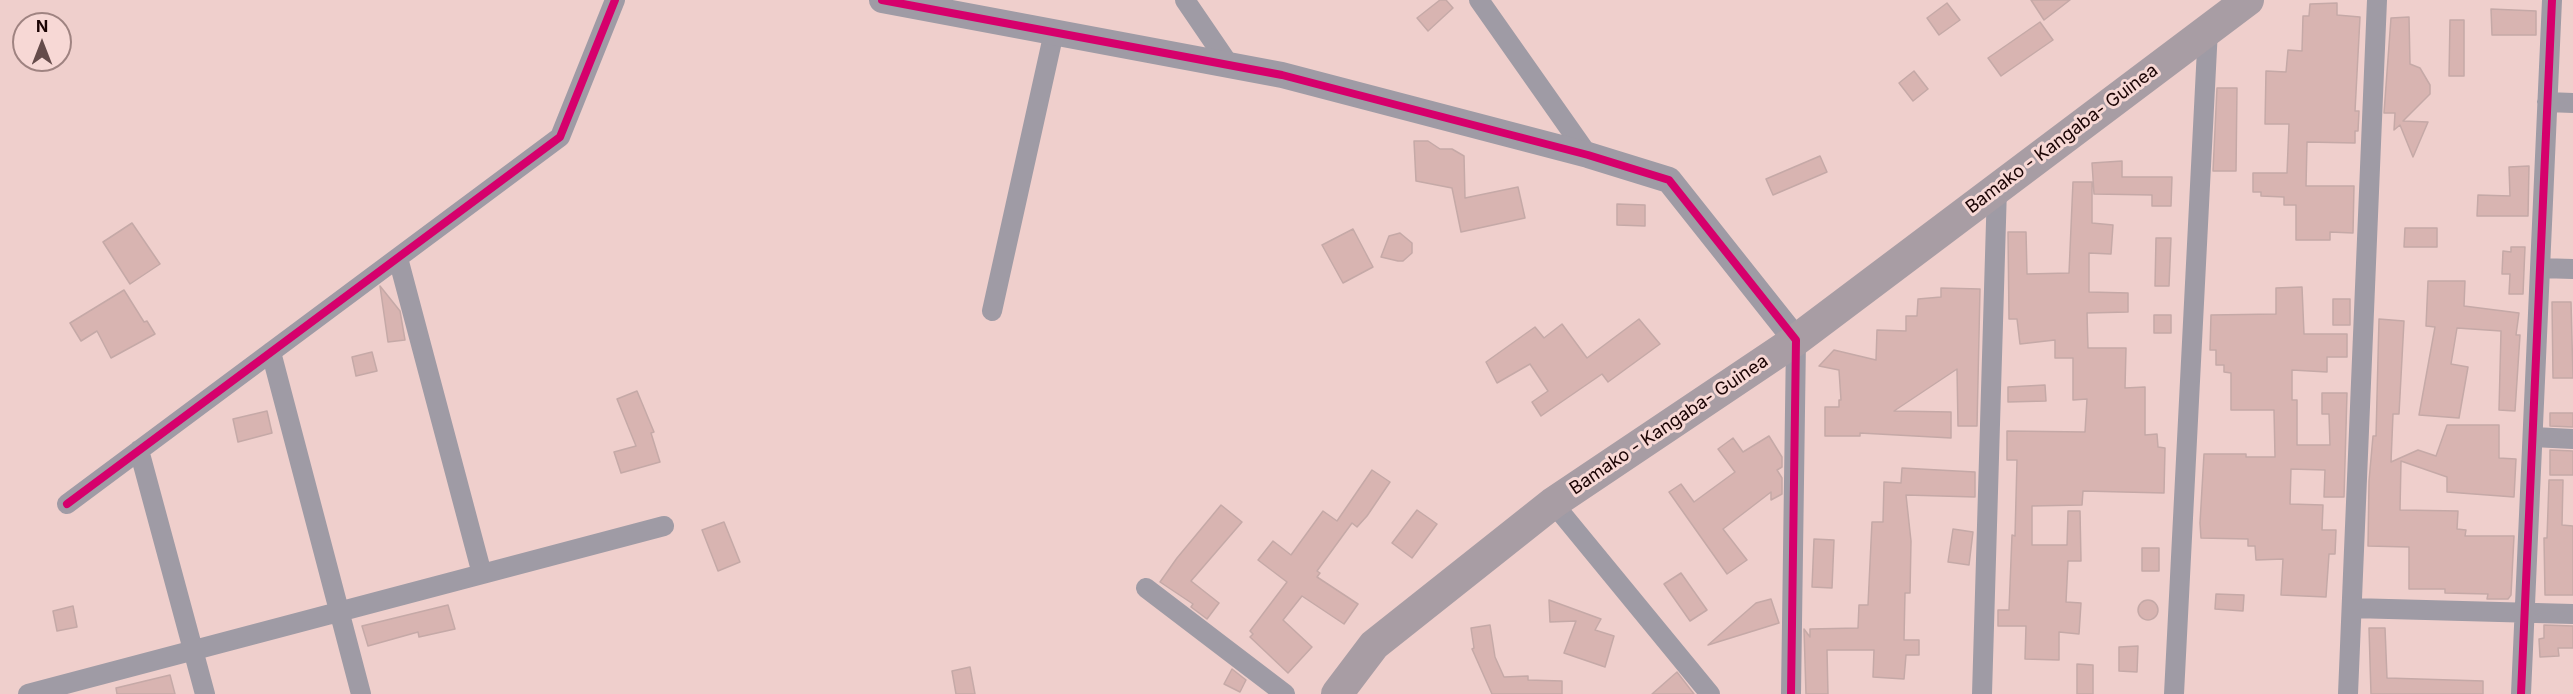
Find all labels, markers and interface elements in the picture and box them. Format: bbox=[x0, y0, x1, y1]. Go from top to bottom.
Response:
north arrow bbox=[12, 12, 72, 72]
text: N bbox=[36, 16, 48, 36]
street label: Bamako - Kangaba- Guinea bbox=[1962, 60, 2162, 218]
street label: Bamako - Kangaba- Guinea bbox=[1566, 350, 1772, 500]

